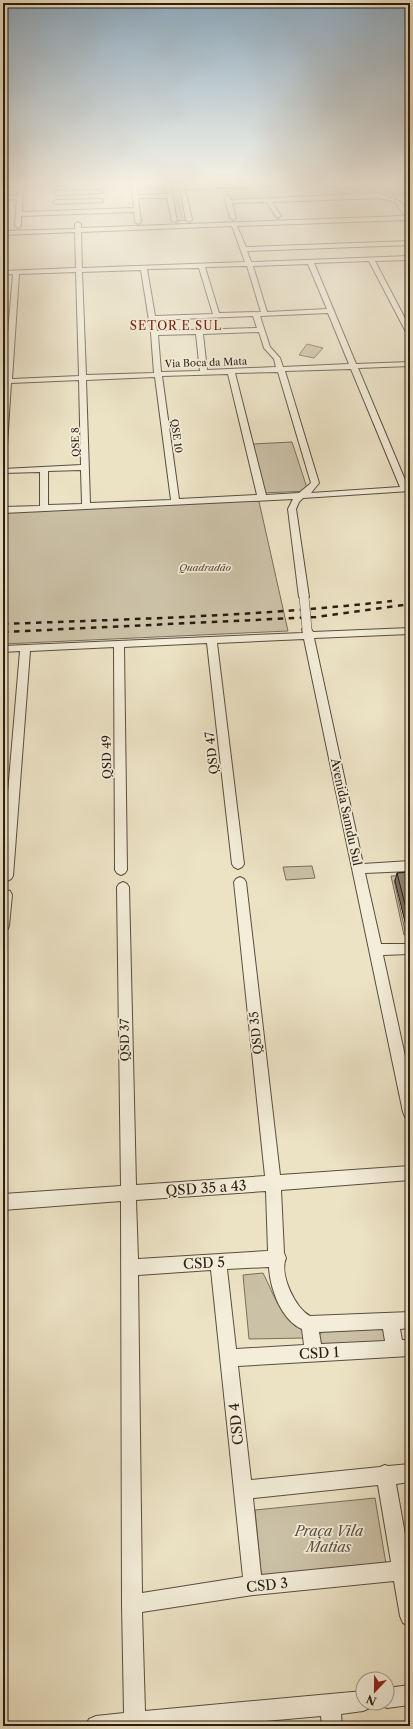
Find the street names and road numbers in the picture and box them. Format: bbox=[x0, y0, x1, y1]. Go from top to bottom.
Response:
street label: Via Boca da Mata bbox=[164, 355, 248, 370]
street label: QSE 10 bbox=[168, 418, 185, 454]
street label: QSE 8 bbox=[68, 427, 83, 457]
street label: QSD 47 bbox=[201, 731, 222, 775]
street label: QSD 49 bbox=[99, 735, 114, 779]
street label: Avenida Samdu Sul bbox=[328, 756, 365, 867]
street label: QSD 35 bbox=[246, 1011, 265, 1055]
street label: QSD 37 bbox=[117, 1018, 132, 1061]
street label: QSD 35 a 43 bbox=[165, 1176, 247, 1200]
street label: CSD 5 bbox=[183, 1253, 225, 1273]
street label: CSD 1 bbox=[298, 1343, 340, 1363]
street label: CSD 4 bbox=[225, 1402, 247, 1446]
street label: CSD 3 bbox=[245, 1574, 289, 1596]

